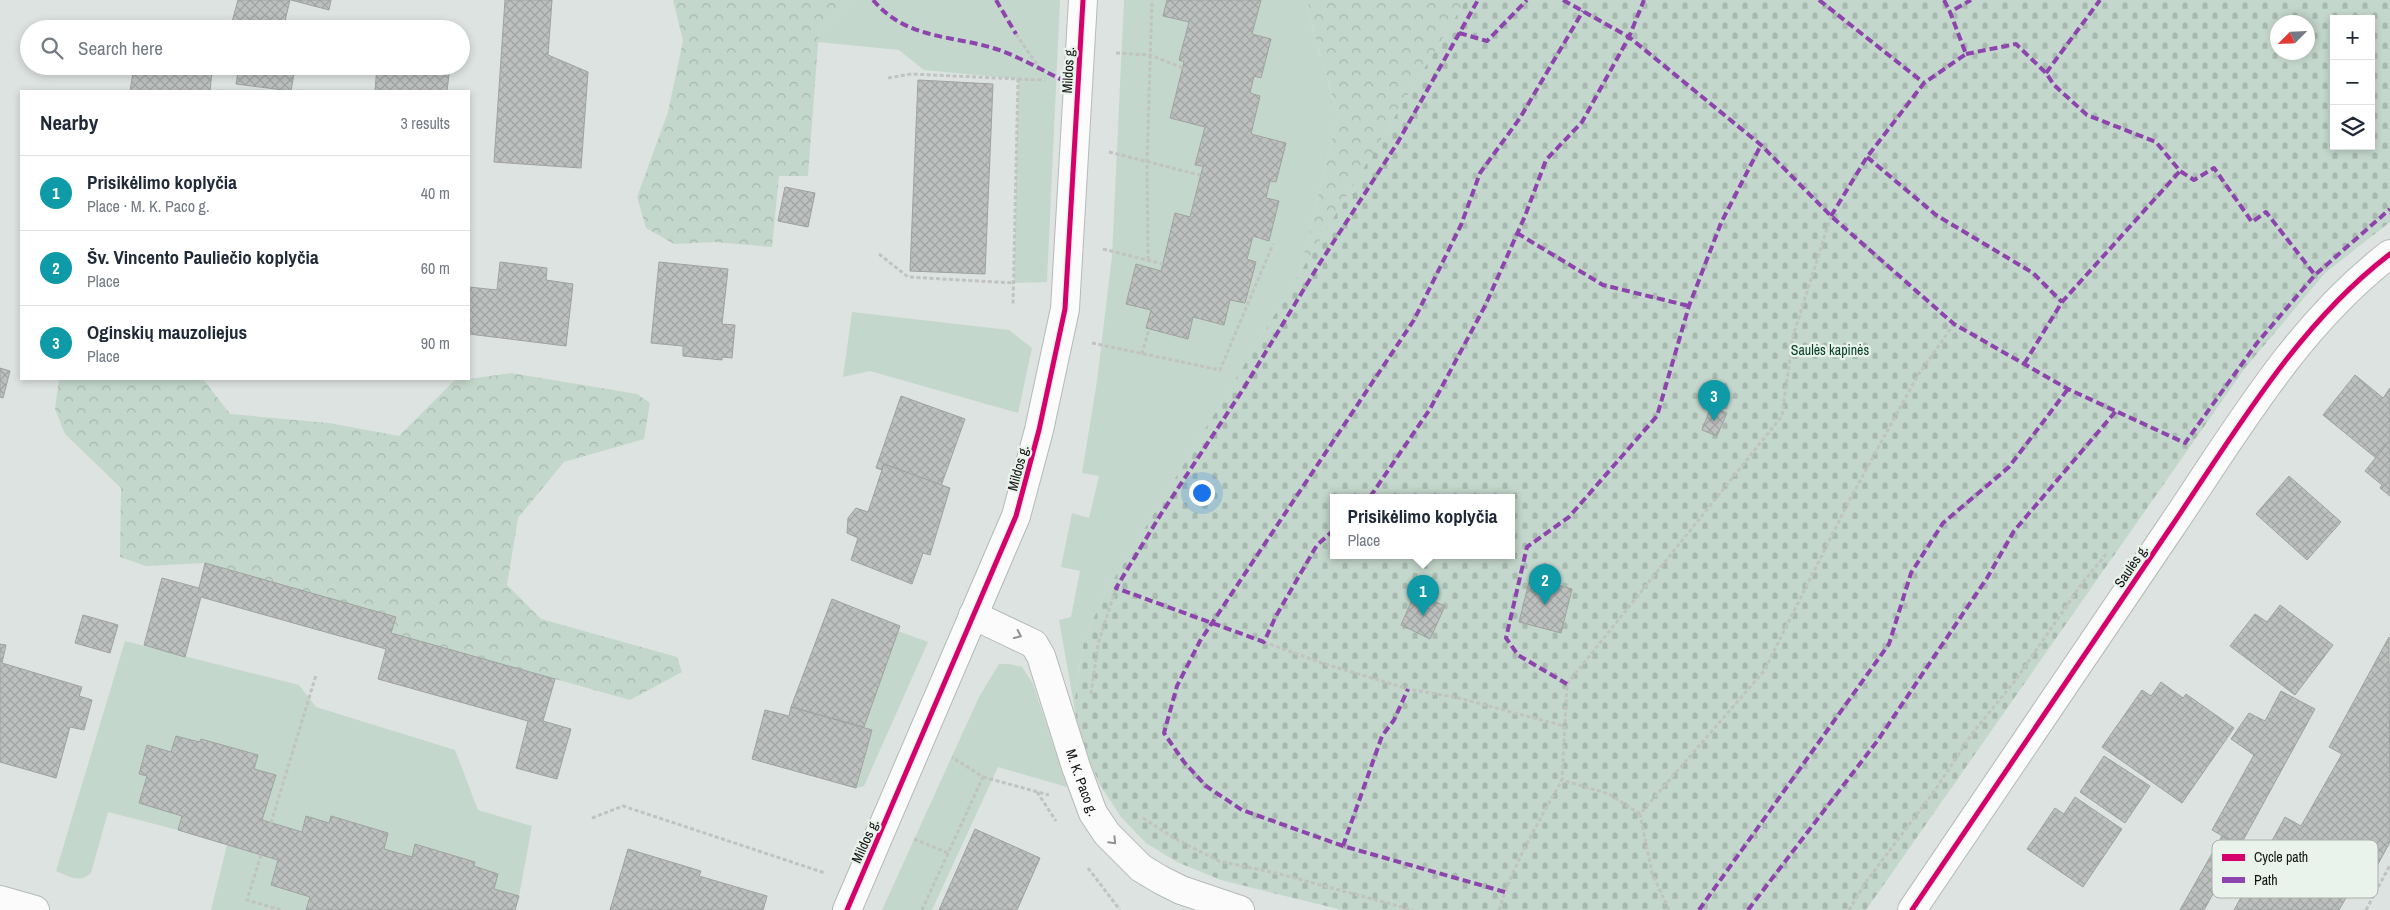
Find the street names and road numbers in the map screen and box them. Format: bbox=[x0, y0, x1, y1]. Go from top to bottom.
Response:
street label: Mildos g. bbox=[1058, 46, 1078, 94]
street label: Mildos g. bbox=[1003, 443, 1033, 493]
street label: Saulės g. bbox=[2110, 541, 2152, 591]
street label: M. K. Paco g. bbox=[1062, 747, 1101, 819]
street label: Mildos g. bbox=[847, 816, 883, 866]

